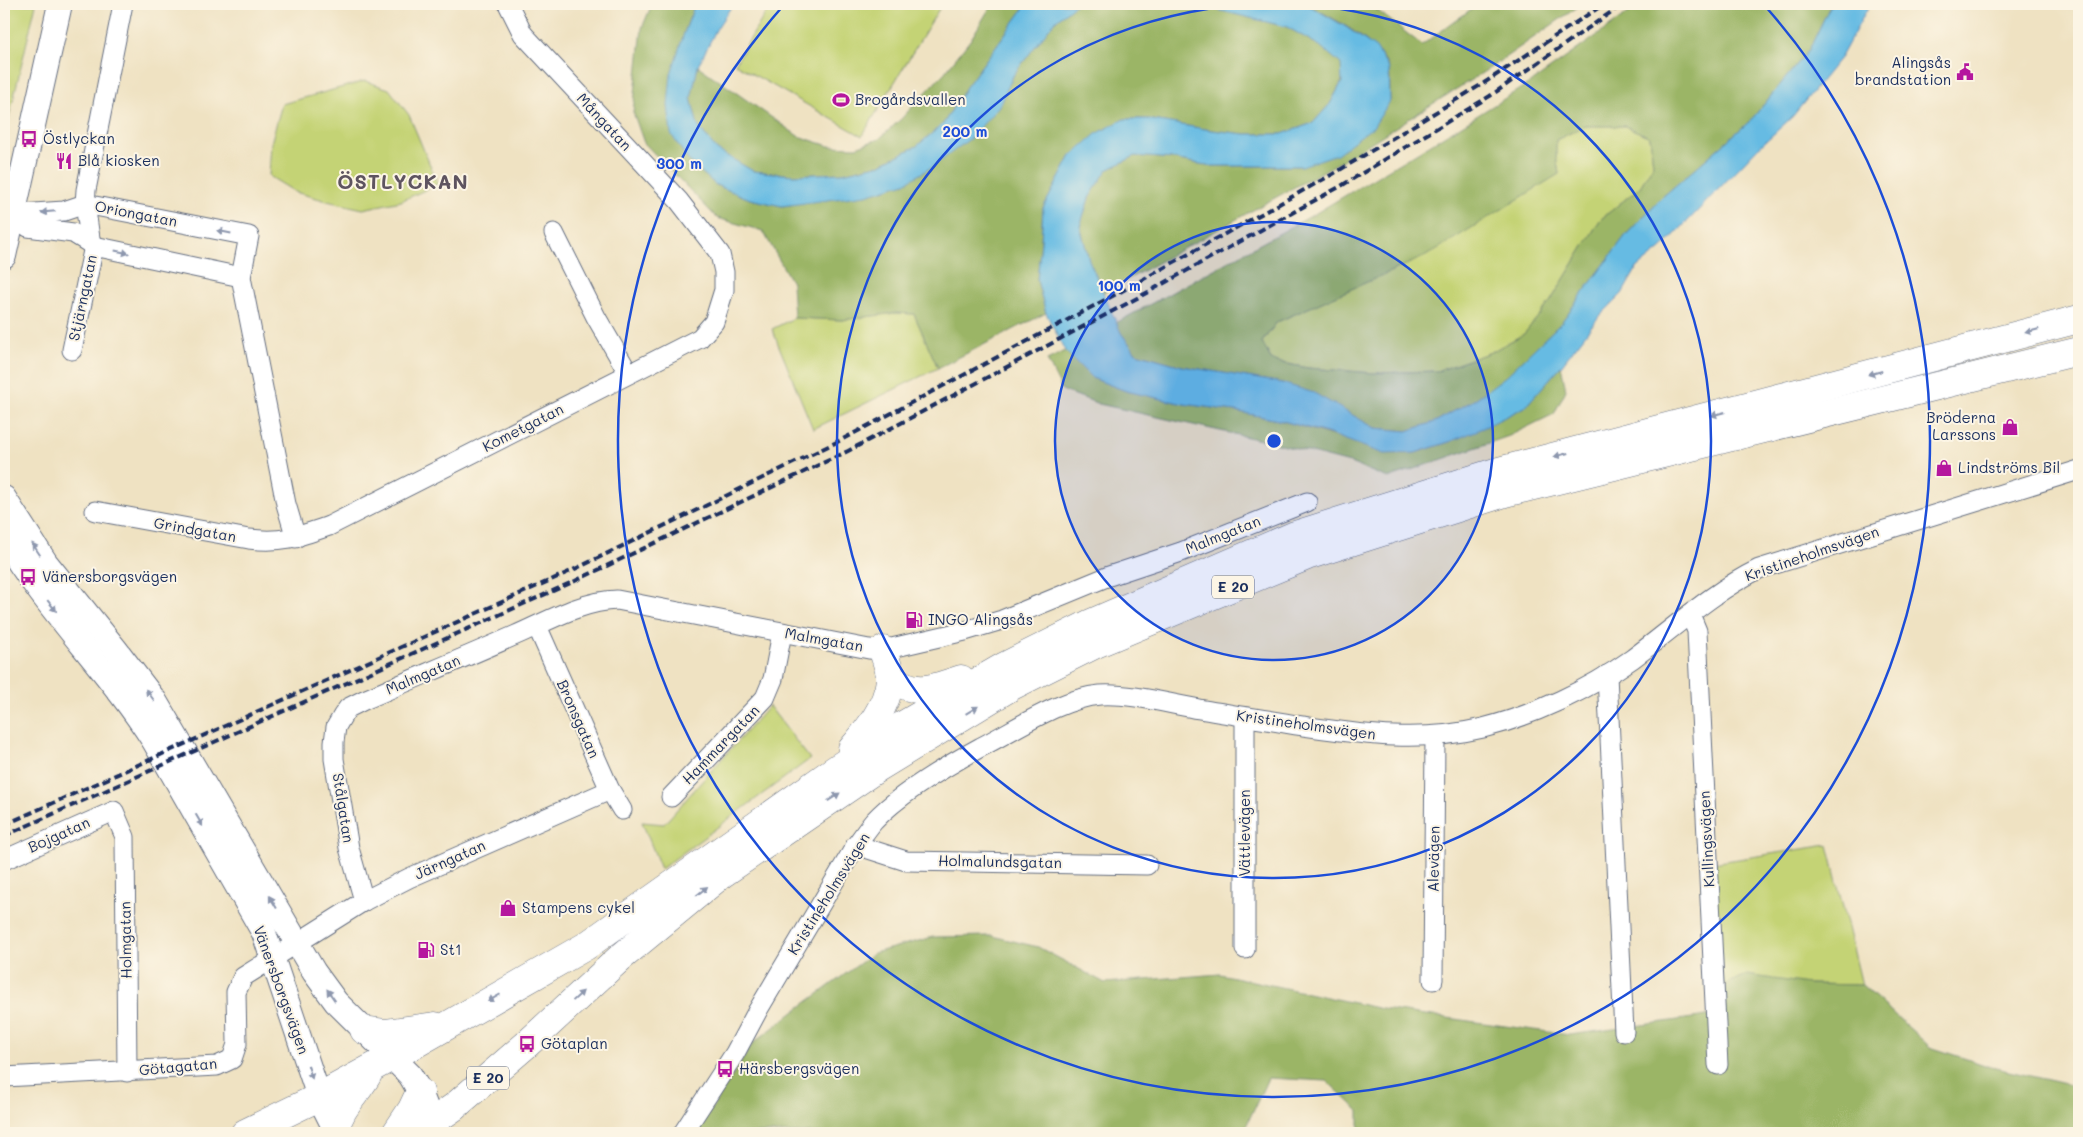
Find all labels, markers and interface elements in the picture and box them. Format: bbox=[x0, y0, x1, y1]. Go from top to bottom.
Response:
place label: Alingsås brandstation bbox=[1855, 52, 1951, 89]
public building icon: Alingsås brandstation bbox=[1955, 62, 1975, 82]
street label: Mångatan bbox=[573, 88, 637, 154]
place label: Brogårdsvallen bbox=[855, 89, 966, 109]
sports icon: Brogårdsvallen bbox=[831, 90, 851, 110]
text: 200 m bbox=[943, 121, 988, 141]
place label: Östlyckan bbox=[43, 128, 115, 148]
bus stop icon: Östlyckan bbox=[19, 129, 39, 149]
place label: Blå kiosken bbox=[78, 150, 160, 170]
restaurant icon: Blå kiosken bbox=[54, 151, 74, 171]
text: 300 m bbox=[656, 153, 702, 173]
district label: ÖSTLYCKAN bbox=[337, 168, 469, 194]
street label: Oriongatan bbox=[93, 195, 179, 231]
one-way arrow bbox=[40, 209, 56, 217]
one-way arrow bbox=[216, 227, 232, 235]
one-way arrow bbox=[115, 248, 130, 256]
street label: Stjärngatan bbox=[63, 253, 101, 343]
text: 100 m bbox=[1097, 275, 1141, 295]
one-way arrow bbox=[2025, 328, 2040, 336]
one-way arrow bbox=[1867, 369, 1882, 377]
street label: Kometgatan bbox=[479, 398, 566, 456]
place label: Bröderna Larssons bbox=[1926, 407, 1996, 444]
one-way arrow bbox=[1710, 410, 1725, 418]
shop icon: Bröderna Larssons bbox=[2000, 417, 2020, 437]
centre of rings bbox=[1265, 432, 1283, 450]
one-way arrow bbox=[1553, 451, 1568, 459]
place label: Lindströms Bil bbox=[1958, 457, 2060, 477]
shop icon: Lindströms Bil bbox=[1934, 458, 1954, 478]
street label: Malmgatan bbox=[1182, 510, 1263, 558]
street label: Grindgatan bbox=[152, 512, 238, 546]
street label: Kristineholmsvägen bbox=[1742, 521, 1881, 585]
one-way arrow bbox=[31, 542, 41, 556]
place label: Vänersborgsvägen bbox=[42, 566, 177, 586]
bus stop icon: Vänersborgsvägen bbox=[18, 567, 38, 587]
road number: E 20 bbox=[1212, 576, 1254, 598]
one-way arrow bbox=[46, 600, 57, 613]
place label: INGO Alingsås bbox=[928, 609, 1033, 629]
fuel station icon: INGO Alingsås bbox=[904, 610, 924, 630]
street label: Malmgatan bbox=[783, 622, 865, 656]
street label: Malmgatan bbox=[382, 649, 463, 699]
street label: Bronsgatan bbox=[553, 676, 605, 761]
one-way arrow bbox=[144, 689, 155, 702]
street label: Hammargatan bbox=[677, 700, 763, 788]
street label: Kristineholmsvägen bbox=[1235, 704, 1377, 744]
one-way arrow bbox=[965, 706, 978, 715]
street label: Stålgatan bbox=[329, 771, 359, 844]
street label: Vättlevägen bbox=[1234, 789, 1254, 877]
street label: Kullingsvägen bbox=[1693, 790, 1719, 888]
one-way arrow bbox=[828, 792, 841, 802]
street label: Bojgatan bbox=[25, 812, 93, 857]
one-way arrow bbox=[194, 814, 203, 827]
street label: Alevägen bbox=[1422, 826, 1444, 892]
street label: Kristineholmsvägen bbox=[782, 829, 874, 958]
street label: Järngatan bbox=[411, 835, 488, 884]
street label: Holmalundsgatan bbox=[938, 850, 1062, 872]
one-way arrow bbox=[695, 885, 708, 896]
one-way arrow bbox=[268, 895, 277, 908]
place label: Stampens cykel bbox=[522, 897, 635, 917]
shop icon: Stampens cykel bbox=[498, 898, 518, 918]
street label: Holmgatan bbox=[114, 901, 136, 979]
street label: Vänersborgsvägen bbox=[249, 923, 314, 1057]
place label: St1 bbox=[440, 939, 462, 959]
fuel station icon: St1 bbox=[416, 940, 436, 960]
one-way arrow bbox=[326, 988, 336, 1002]
one-way arrow bbox=[572, 990, 584, 1002]
one-way arrow bbox=[488, 994, 501, 1003]
place label: Götaplan bbox=[541, 1033, 608, 1053]
bus stop icon: Götaplan bbox=[517, 1034, 537, 1054]
street label: Götagatan bbox=[138, 1053, 218, 1079]
place label: Härsbergsvägen bbox=[739, 1058, 859, 1078]
bus stop icon: Härsbergsvägen bbox=[715, 1059, 735, 1079]
one-way arrow bbox=[307, 1065, 315, 1080]
road number: E 20 bbox=[467, 1066, 509, 1090]

